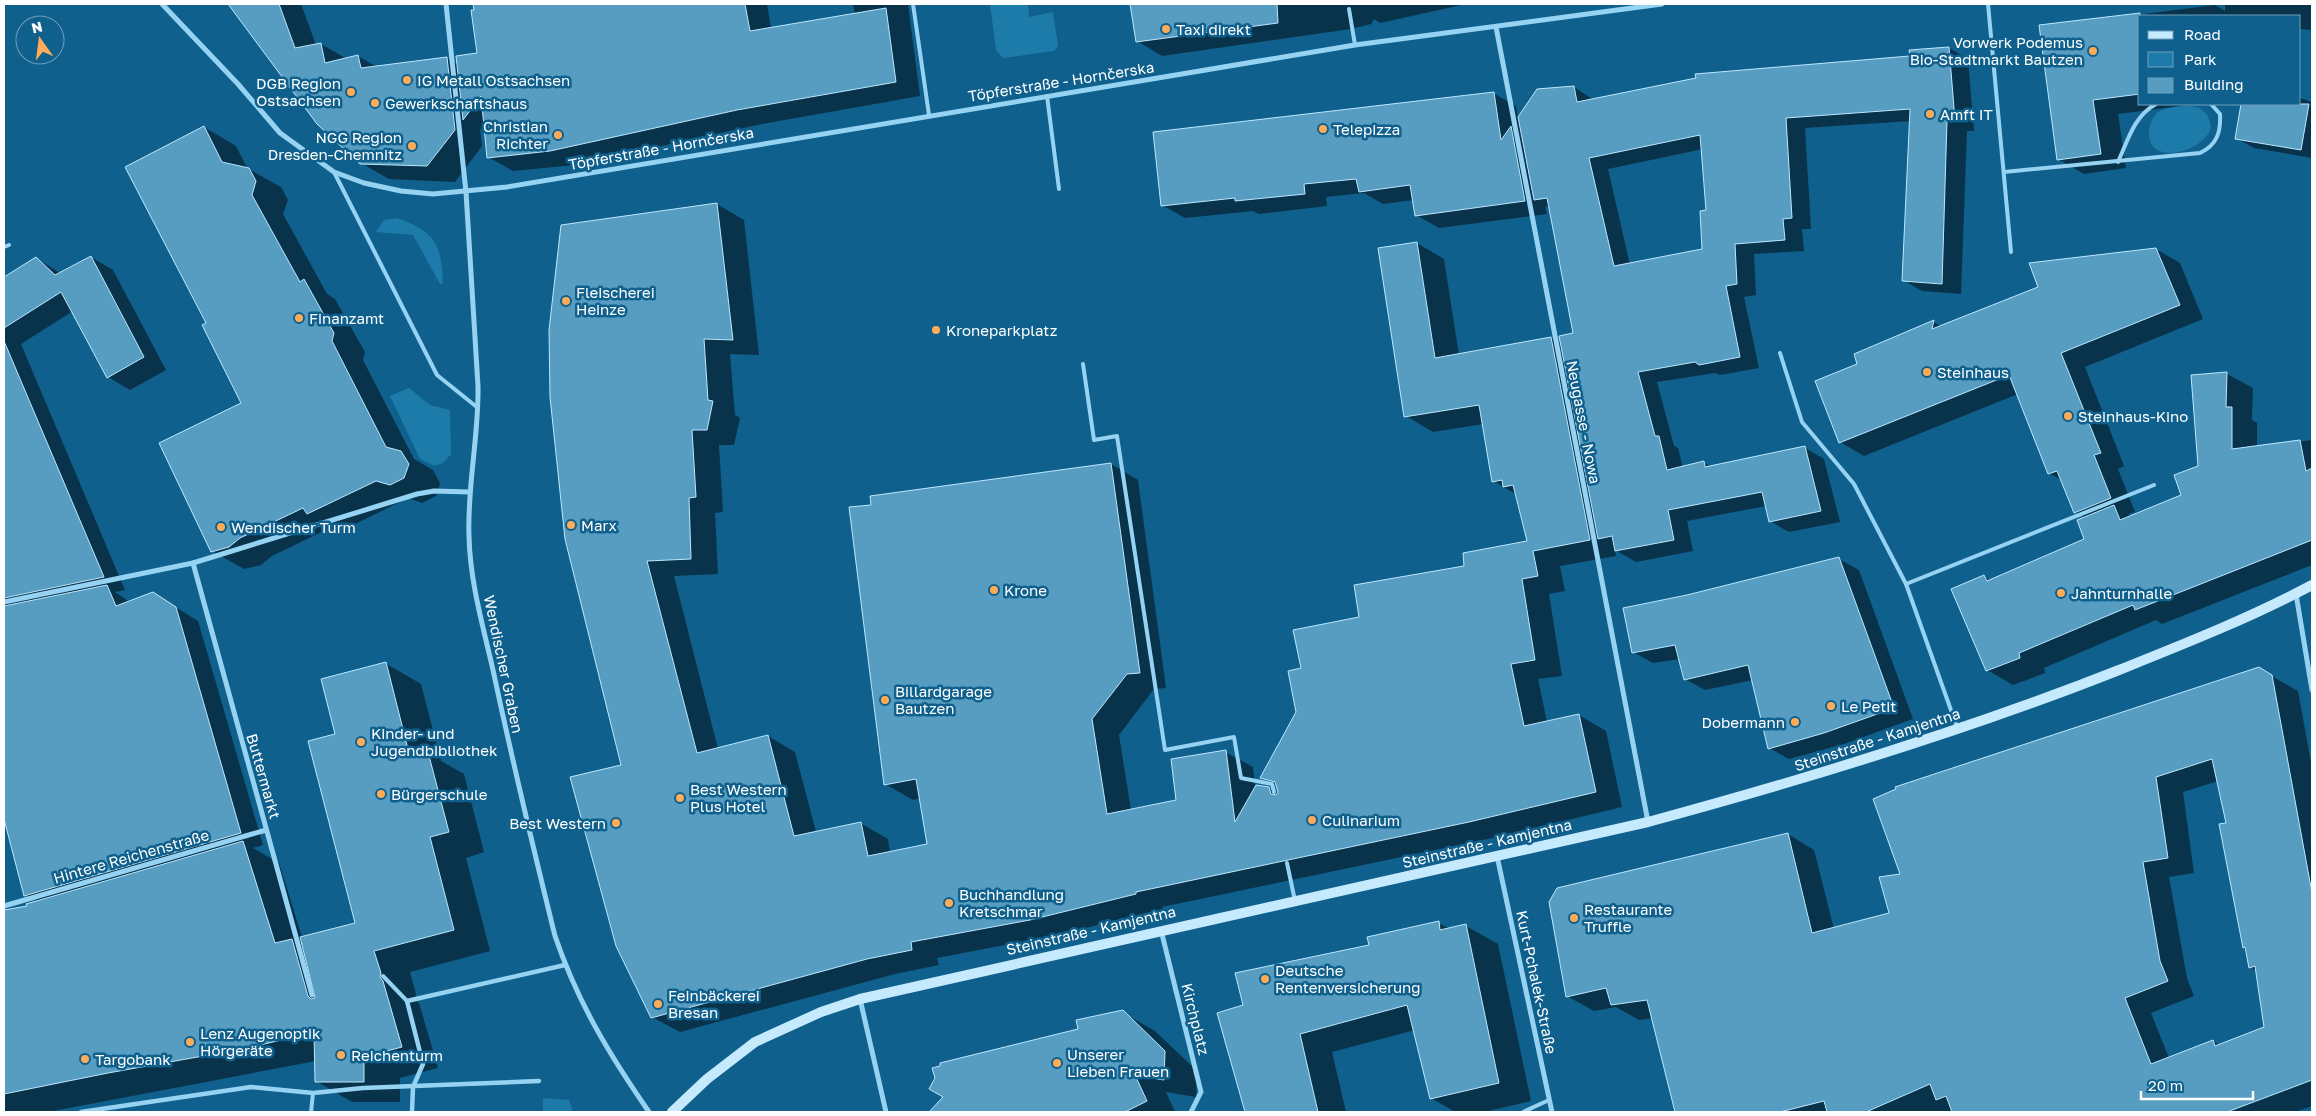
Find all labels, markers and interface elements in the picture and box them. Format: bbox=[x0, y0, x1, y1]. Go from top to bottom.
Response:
north arrow bbox=[15, 15, 65, 65]
legend bbox=[2138, 15, 2301, 105]
text: N bbox=[30, 17, 44, 36]
place label: Taxi direkt bbox=[1176, 20, 1251, 38]
marker: Taxi direkt bbox=[1160, 23, 1172, 35]
text: Road bbox=[2184, 25, 2221, 43]
place label: Vorwerk Podemus Bio-Stadtmarkt Bautzen bbox=[1910, 33, 2083, 68]
marker: Vorwerk Podemus Bio-Stadtmarkt Bautzen bbox=[2087, 45, 2099, 57]
text: Park bbox=[2184, 50, 2217, 68]
street label: Töpferstraße - Hornčerska bbox=[967, 57, 1155, 105]
place label: IG Metall Ostsachsen bbox=[417, 71, 570, 89]
place label: DGB Region Ostsachsen bbox=[256, 74, 341, 109]
marker: IG Metall Ostsachsen bbox=[401, 74, 413, 86]
text: Building bbox=[2184, 75, 2244, 93]
marker: DGB Region Ostsachsen bbox=[345, 86, 357, 98]
place label: Gewerkschaftshaus bbox=[385, 94, 527, 112]
marker: Gewerkschaftshaus bbox=[369, 97, 381, 109]
place label: Amft IT bbox=[1940, 105, 1993, 123]
marker: Amft IT bbox=[1924, 108, 1936, 120]
place label: Christian Richter bbox=[483, 117, 548, 152]
place label: Telepizza bbox=[1333, 120, 1400, 138]
street label: Töpferstraße - Hornčerska bbox=[567, 123, 755, 173]
marker: Telepizza bbox=[1317, 123, 1329, 135]
place label: NGG Region Dresden-Chemnitz bbox=[268, 128, 402, 163]
marker: Christian Richter bbox=[552, 129, 564, 141]
marker: NGG Region Dresden-Chemnitz bbox=[406, 140, 418, 152]
place label: Fleischerei Heinze bbox=[576, 283, 655, 318]
marker: Fleischerei Heinze bbox=[560, 295, 572, 307]
place label: Finanzamt bbox=[309, 309, 384, 327]
marker: Finanzamt bbox=[293, 312, 305, 324]
place label: Kroneparkplatz bbox=[946, 321, 1058, 339]
marker: Kroneparkplatz bbox=[930, 324, 942, 336]
street label: Neugasse - Nowa bbox=[1563, 359, 1605, 485]
place label: Steinhaus bbox=[1937, 363, 2009, 381]
marker: Steinhaus bbox=[1921, 366, 1933, 378]
place label: Steinhaus-Kino bbox=[2078, 407, 2188, 425]
marker: Steinhaus-Kino bbox=[2062, 410, 2074, 422]
place label: Marx bbox=[581, 516, 617, 534]
place label: Wendischer Turm bbox=[231, 518, 356, 536]
marker: Marx bbox=[565, 519, 577, 531]
marker: Wendischer Turm bbox=[215, 521, 227, 533]
place label: Krone bbox=[1004, 581, 1047, 599]
marker: Krone bbox=[988, 584, 1000, 596]
place label: Jahnturnhalle bbox=[2071, 584, 2172, 602]
marker: Jahnturnhalle bbox=[2055, 587, 2067, 599]
street label: Wendischer Graben bbox=[481, 593, 527, 735]
place label: Billardgarage Bautzen bbox=[895, 682, 992, 717]
marker: Billardgarage Bautzen bbox=[879, 694, 891, 706]
place label: Le Petit bbox=[1841, 697, 1896, 715]
marker: Le Petit bbox=[1825, 700, 1837, 712]
street label: Steinstraße - Kamjentna bbox=[1792, 704, 1962, 774]
place label: Dobermann bbox=[1702, 713, 1785, 731]
marker: Dobermann bbox=[1789, 716, 1801, 728]
place label: Kinder- und Jugendbibliothek bbox=[371, 724, 498, 759]
street label: Buttermarkt bbox=[243, 731, 285, 821]
marker: Kinder- und Jugendbibliothek bbox=[355, 736, 367, 748]
place label: Best Western Plus Hotel bbox=[690, 780, 787, 815]
place label: Bürgerschule bbox=[391, 785, 488, 803]
marker: Bürgerschule bbox=[375, 788, 387, 800]
marker: Best Western Plus Hotel bbox=[674, 792, 686, 804]
place label: Culinarium bbox=[1322, 811, 1400, 829]
place label: Best Western bbox=[509, 814, 606, 832]
marker: Culinarium bbox=[1306, 814, 1318, 826]
street label: Steinstraße - Kamjentna bbox=[1400, 815, 1574, 871]
marker: Best Western bbox=[610, 817, 622, 829]
street label: Hintere Reichenstraße bbox=[51, 825, 211, 887]
place label: Buchhandlung Kretschmar bbox=[959, 885, 1064, 920]
marker: Buchhandlung Kretschmar bbox=[943, 897, 955, 909]
place label: Restaurante Truffle bbox=[1584, 900, 1673, 935]
street label: Steinstraße - Kamjentna bbox=[1004, 902, 1178, 958]
street label: Kurt-Pchalek-Straße bbox=[1513, 909, 1561, 1056]
marker: Restaurante Truffle bbox=[1568, 912, 1580, 924]
place label: Deutsche Rentenversicherung bbox=[1275, 961, 1421, 996]
marker: Deutsche Rentenversicherung bbox=[1259, 973, 1271, 985]
street label: Kirchplatz bbox=[1178, 981, 1214, 1057]
place label: Feinbäckerei Bresan bbox=[668, 986, 760, 1021]
marker: Feinbäckerei Bresan bbox=[652, 998, 664, 1010]
place label: Lenz Augenoptik Hörgeräte bbox=[200, 1024, 321, 1059]
marker: Lenz Augenoptik Hörgeräte bbox=[184, 1036, 196, 1048]
place label: Unserer Lieben Frauen bbox=[1067, 1045, 1169, 1080]
place label: Reichenturm bbox=[351, 1046, 443, 1064]
marker: Reichenturm bbox=[335, 1049, 347, 1061]
place label: Targobank bbox=[95, 1050, 171, 1068]
marker: Targobank bbox=[79, 1053, 91, 1065]
marker: Unserer Lieben Frauen bbox=[1051, 1057, 1063, 1069]
scale bar bbox=[2141, 1068, 2254, 1100]
text: 20 m bbox=[2148, 1076, 2183, 1094]

